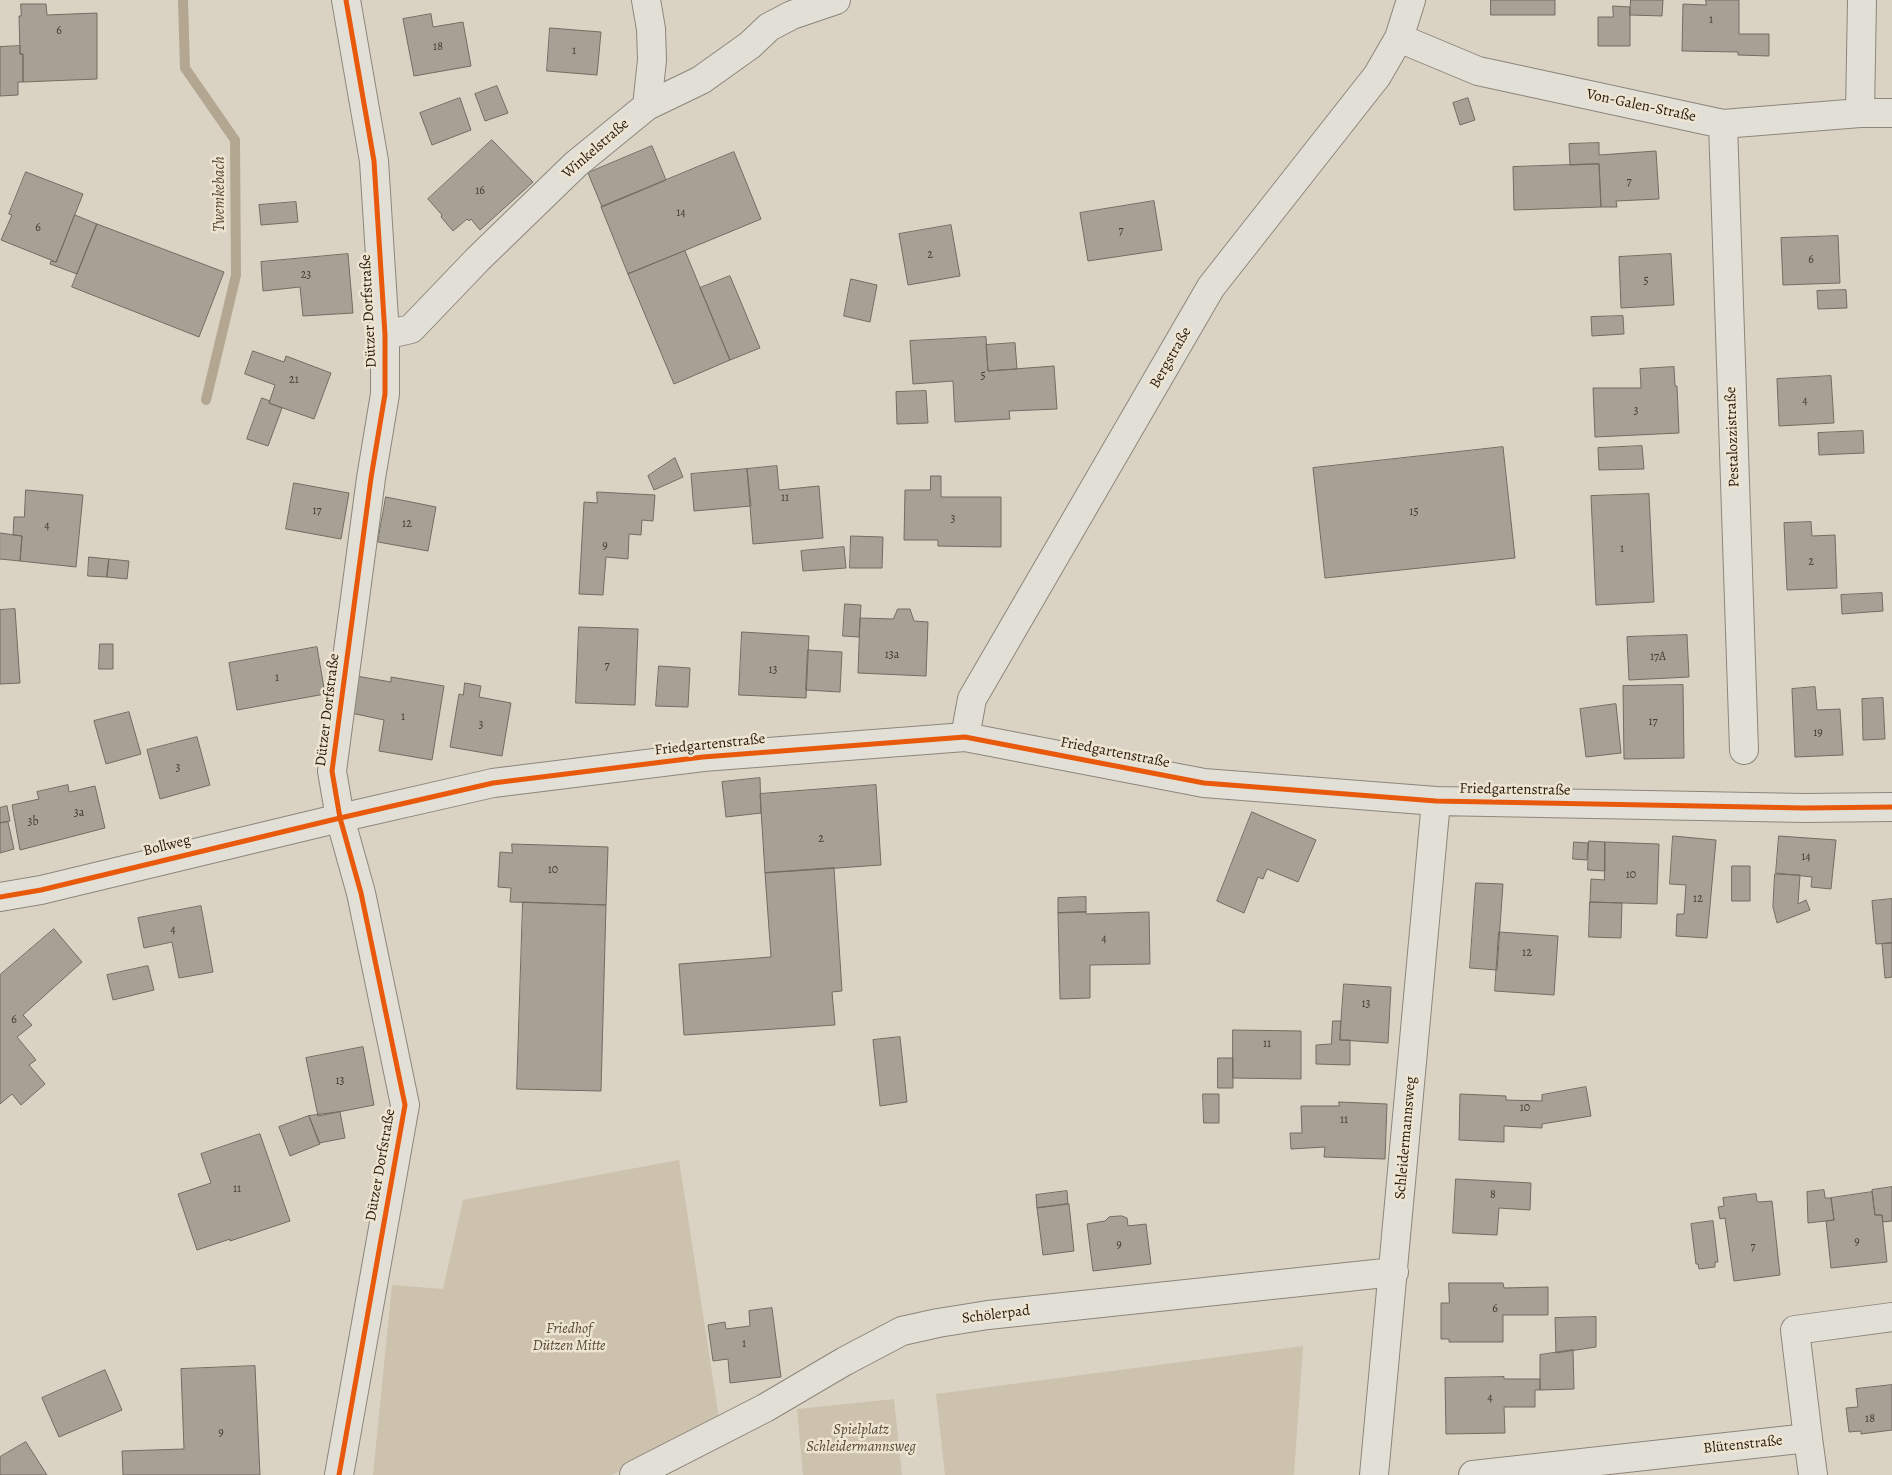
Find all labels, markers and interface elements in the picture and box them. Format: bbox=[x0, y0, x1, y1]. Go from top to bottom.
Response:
house number: 1 bbox=[1709, 13, 1713, 27]
house number: 6 bbox=[56, 24, 62, 38]
house number: 18 bbox=[433, 40, 443, 54]
house number: 1 bbox=[572, 44, 576, 58]
street label: Von-Galen-Straße bbox=[1585, 86, 1697, 126]
street label: Winkelstraße bbox=[559, 115, 633, 183]
water label: Twemkebach bbox=[210, 156, 230, 232]
house number: 7 bbox=[1626, 175, 1632, 189]
house number: 16 bbox=[475, 184, 485, 198]
house number: 14 bbox=[676, 206, 686, 220]
house number: 6 bbox=[35, 221, 41, 235]
house number: 7 bbox=[1118, 224, 1124, 238]
house number: 2 bbox=[927, 248, 933, 262]
house number: 6 bbox=[1808, 253, 1814, 267]
street label: Dützer Dorfstraße bbox=[357, 254, 381, 368]
house number: 23 bbox=[301, 268, 311, 282]
house number: 5 bbox=[1643, 274, 1649, 288]
street label: Bergstraße bbox=[1146, 324, 1196, 392]
house number: 5 bbox=[980, 369, 986, 383]
house number: 21 bbox=[289, 373, 299, 387]
street label: Pestalozzistraße bbox=[1722, 386, 1744, 488]
house number: 4 bbox=[1802, 394, 1808, 408]
house number: 3 bbox=[1634, 404, 1638, 418]
house number: 11 bbox=[781, 491, 789, 505]
house number: 17 bbox=[312, 504, 322, 518]
house number: 15 bbox=[1409, 505, 1419, 519]
house number: 3 bbox=[951, 512, 955, 526]
house number: 12 bbox=[402, 517, 412, 531]
house number: 4 bbox=[44, 519, 50, 533]
house number: 9 bbox=[602, 539, 608, 553]
house number: 1 bbox=[1620, 542, 1624, 556]
house number: 2 bbox=[1808, 555, 1814, 569]
house number: 13a bbox=[885, 648, 899, 662]
house number: 17A bbox=[1650, 650, 1666, 664]
street label: Dützer Dorfstraße bbox=[312, 652, 344, 768]
house number: 7 bbox=[604, 659, 610, 673]
house number: 13 bbox=[768, 663, 778, 677]
house number: 1 bbox=[275, 671, 279, 685]
house number: 1 bbox=[401, 710, 405, 724]
house number: 17 bbox=[1648, 715, 1658, 729]
house number: 3 bbox=[479, 718, 483, 732]
house number: 19 bbox=[1813, 726, 1823, 740]
street label: Friedgartenstraße bbox=[654, 730, 766, 760]
street label: Friedgartenstraße bbox=[1059, 734, 1171, 772]
house number: 3 bbox=[176, 761, 180, 775]
street label: Friedgartenstraße bbox=[1459, 780, 1571, 800]
house number: 3a bbox=[74, 806, 84, 820]
house number: 3b bbox=[27, 815, 39, 829]
street label: Bollweg bbox=[142, 831, 192, 861]
house number: 2 bbox=[818, 832, 824, 846]
house number: 14 bbox=[1801, 850, 1811, 864]
house number: 10 bbox=[548, 863, 558, 877]
house number: 10 bbox=[1626, 868, 1636, 882]
house number: 12 bbox=[1693, 892, 1703, 906]
house number: 4 bbox=[170, 923, 176, 937]
house number: 4 bbox=[1101, 932, 1107, 946]
house number: 12 bbox=[1522, 946, 1532, 960]
house number: 13 bbox=[1361, 997, 1371, 1011]
house number: 6 bbox=[11, 1013, 17, 1027]
house number: 11 bbox=[1263, 1037, 1271, 1051]
house number: 13 bbox=[335, 1074, 345, 1088]
street label: Schleidermannsweg bbox=[1392, 1076, 1420, 1200]
house number: 10 bbox=[1520, 1101, 1530, 1115]
street label: Dützer Dorfstraße bbox=[362, 1107, 400, 1223]
house number: 11 bbox=[1340, 1113, 1348, 1127]
house number: 11 bbox=[233, 1182, 241, 1196]
house number: 8 bbox=[1490, 1188, 1496, 1202]
house number: 9 bbox=[1854, 1235, 1860, 1249]
house number: 9 bbox=[1116, 1238, 1122, 1252]
house number: 7 bbox=[1750, 1240, 1756, 1254]
street label: Schölerpad bbox=[961, 1302, 1031, 1328]
house number: 6 bbox=[1492, 1302, 1498, 1316]
park label: Friedhof Dützen Mitte bbox=[533, 1320, 605, 1355]
house number: 1 bbox=[742, 1337, 746, 1351]
house number: 4 bbox=[1487, 1391, 1493, 1405]
house number: 18 bbox=[1865, 1412, 1875, 1426]
park label: Spielplatz Schleidermannsweg bbox=[806, 1421, 916, 1456]
house number: 9 bbox=[218, 1426, 224, 1440]
street label: Blütenstraße bbox=[1702, 1432, 1784, 1458]

